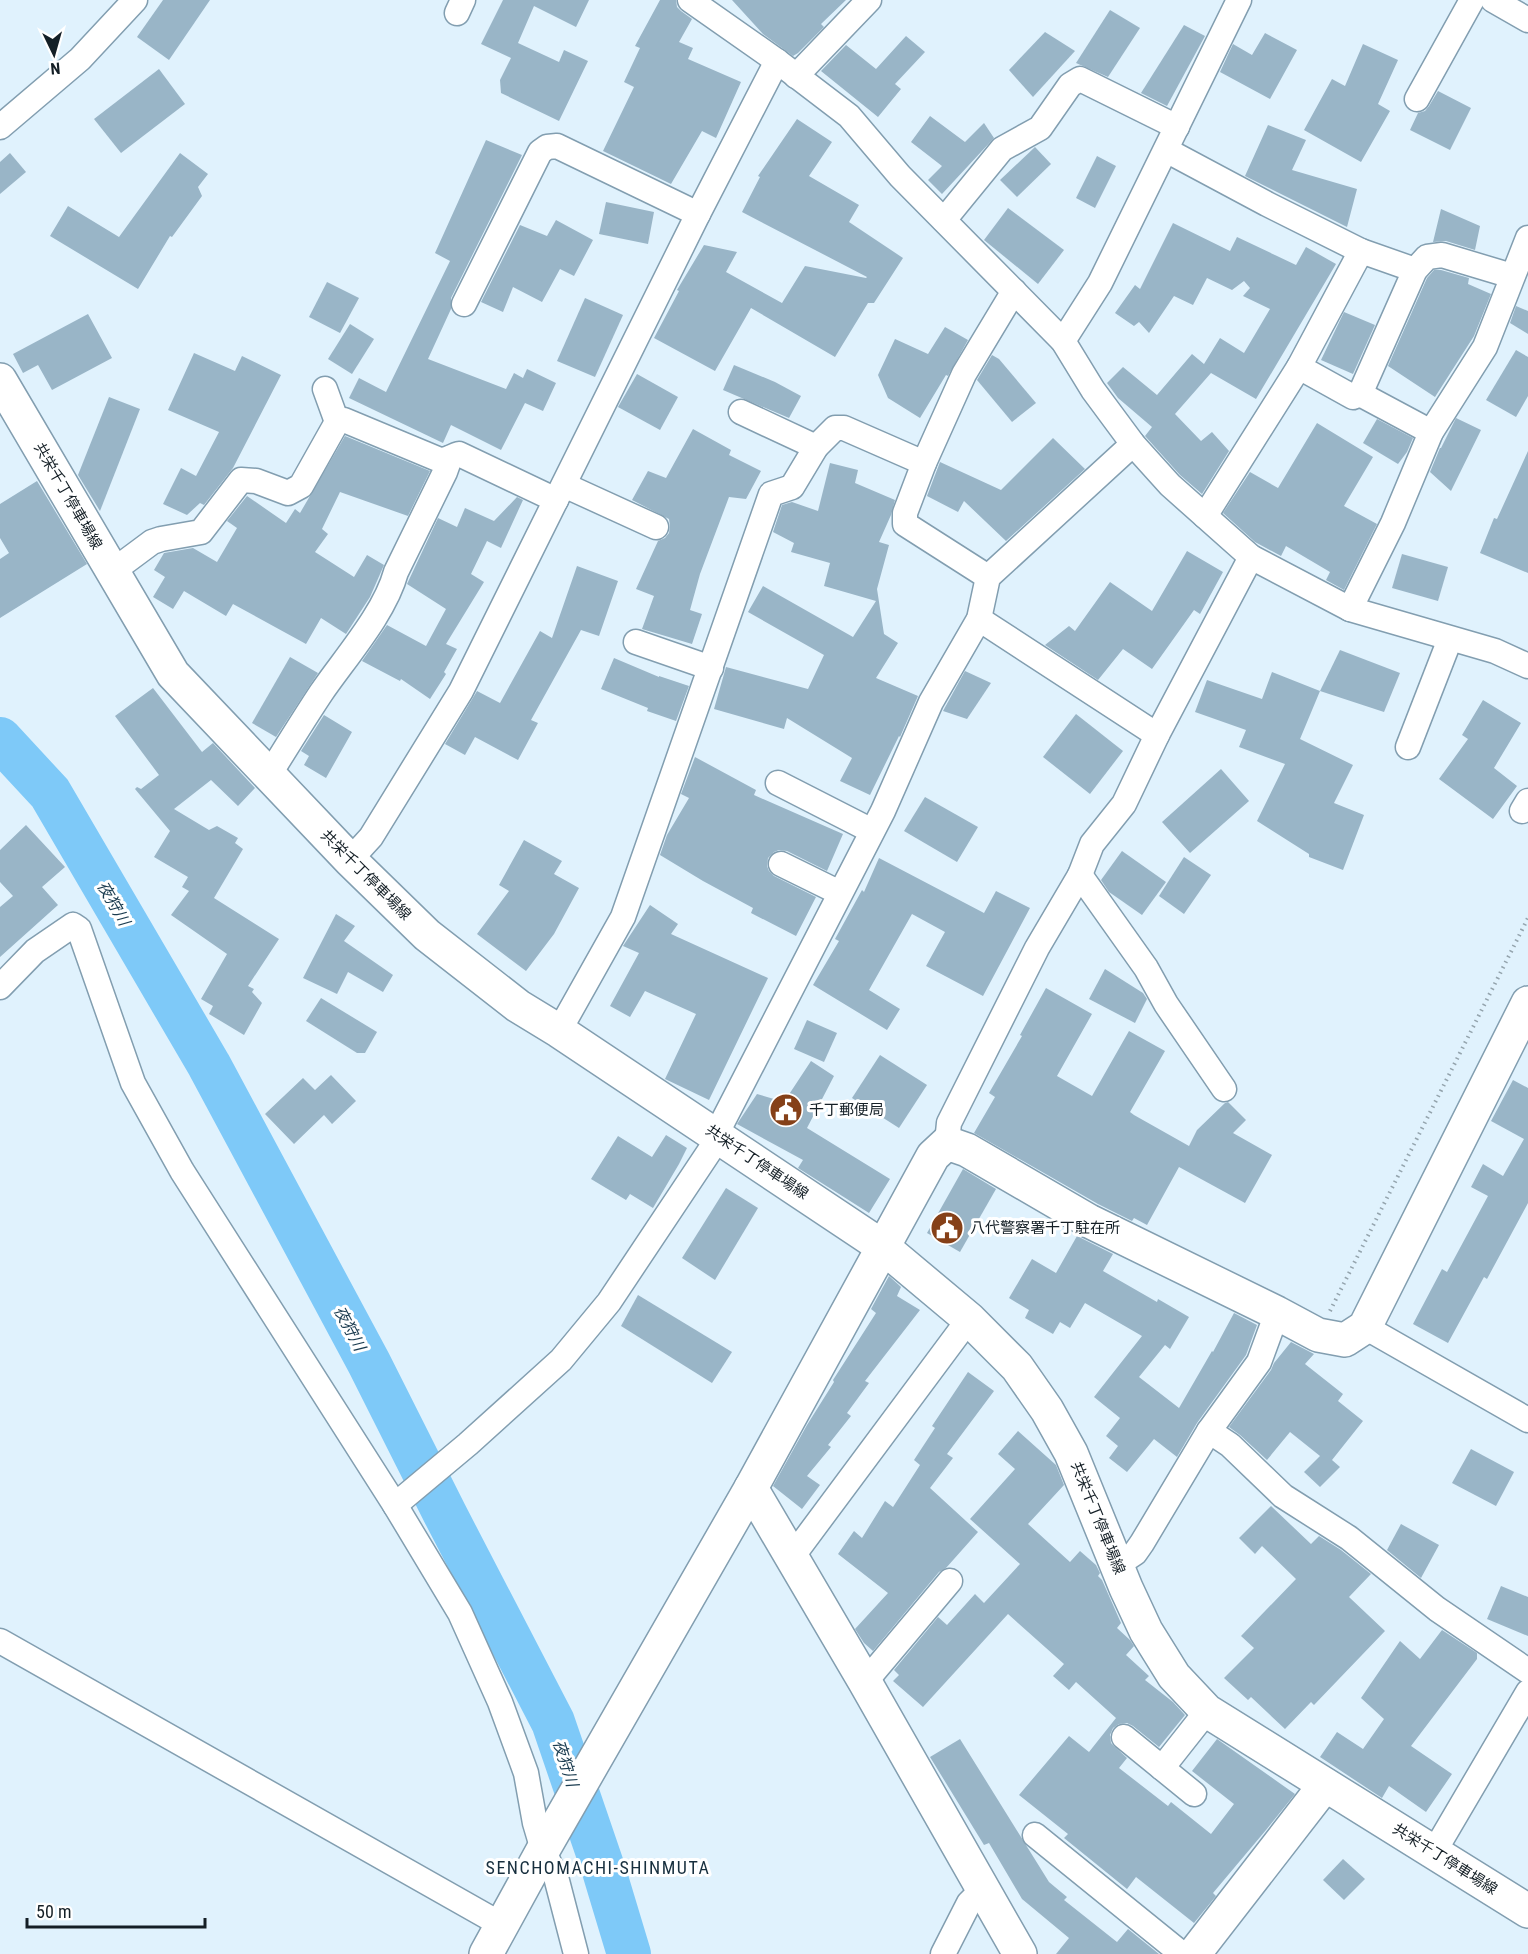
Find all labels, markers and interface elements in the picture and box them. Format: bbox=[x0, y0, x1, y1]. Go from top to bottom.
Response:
north arrow bbox=[24, 24, 84, 84]
text: N bbox=[50, 59, 61, 78]
street label: 共栄千丁停車場線 bbox=[30, 440, 106, 552]
street label: 共栄千丁停車場線 bbox=[317, 826, 415, 924]
water label: 夜狩川 bbox=[93, 878, 135, 931]
public building icon: 千丁郵便局 bbox=[768, 1092, 804, 1128]
place label: 千丁郵便局 bbox=[809, 1101, 884, 1119]
street label: 共栄千丁停車場線 bbox=[702, 1121, 812, 1203]
public building icon: 八代警察署千丁駐在所 bbox=[929, 1210, 965, 1246]
place label: 八代警察署千丁駐在所 bbox=[970, 1219, 1120, 1237]
water label: 夜狩川 bbox=[330, 1303, 370, 1356]
street label: 共栄千丁停車場線 bbox=[1067, 1459, 1129, 1577]
water label: 夜狩川 bbox=[549, 1737, 583, 1791]
street label: 共栄千丁停車場線 bbox=[1389, 1820, 1501, 1898]
district label: SENCHOMACHI-SHINMUTA bbox=[486, 1857, 710, 1878]
scale bar bbox=[27, 1891, 206, 1929]
text: 50 m bbox=[36, 1901, 71, 1922]

